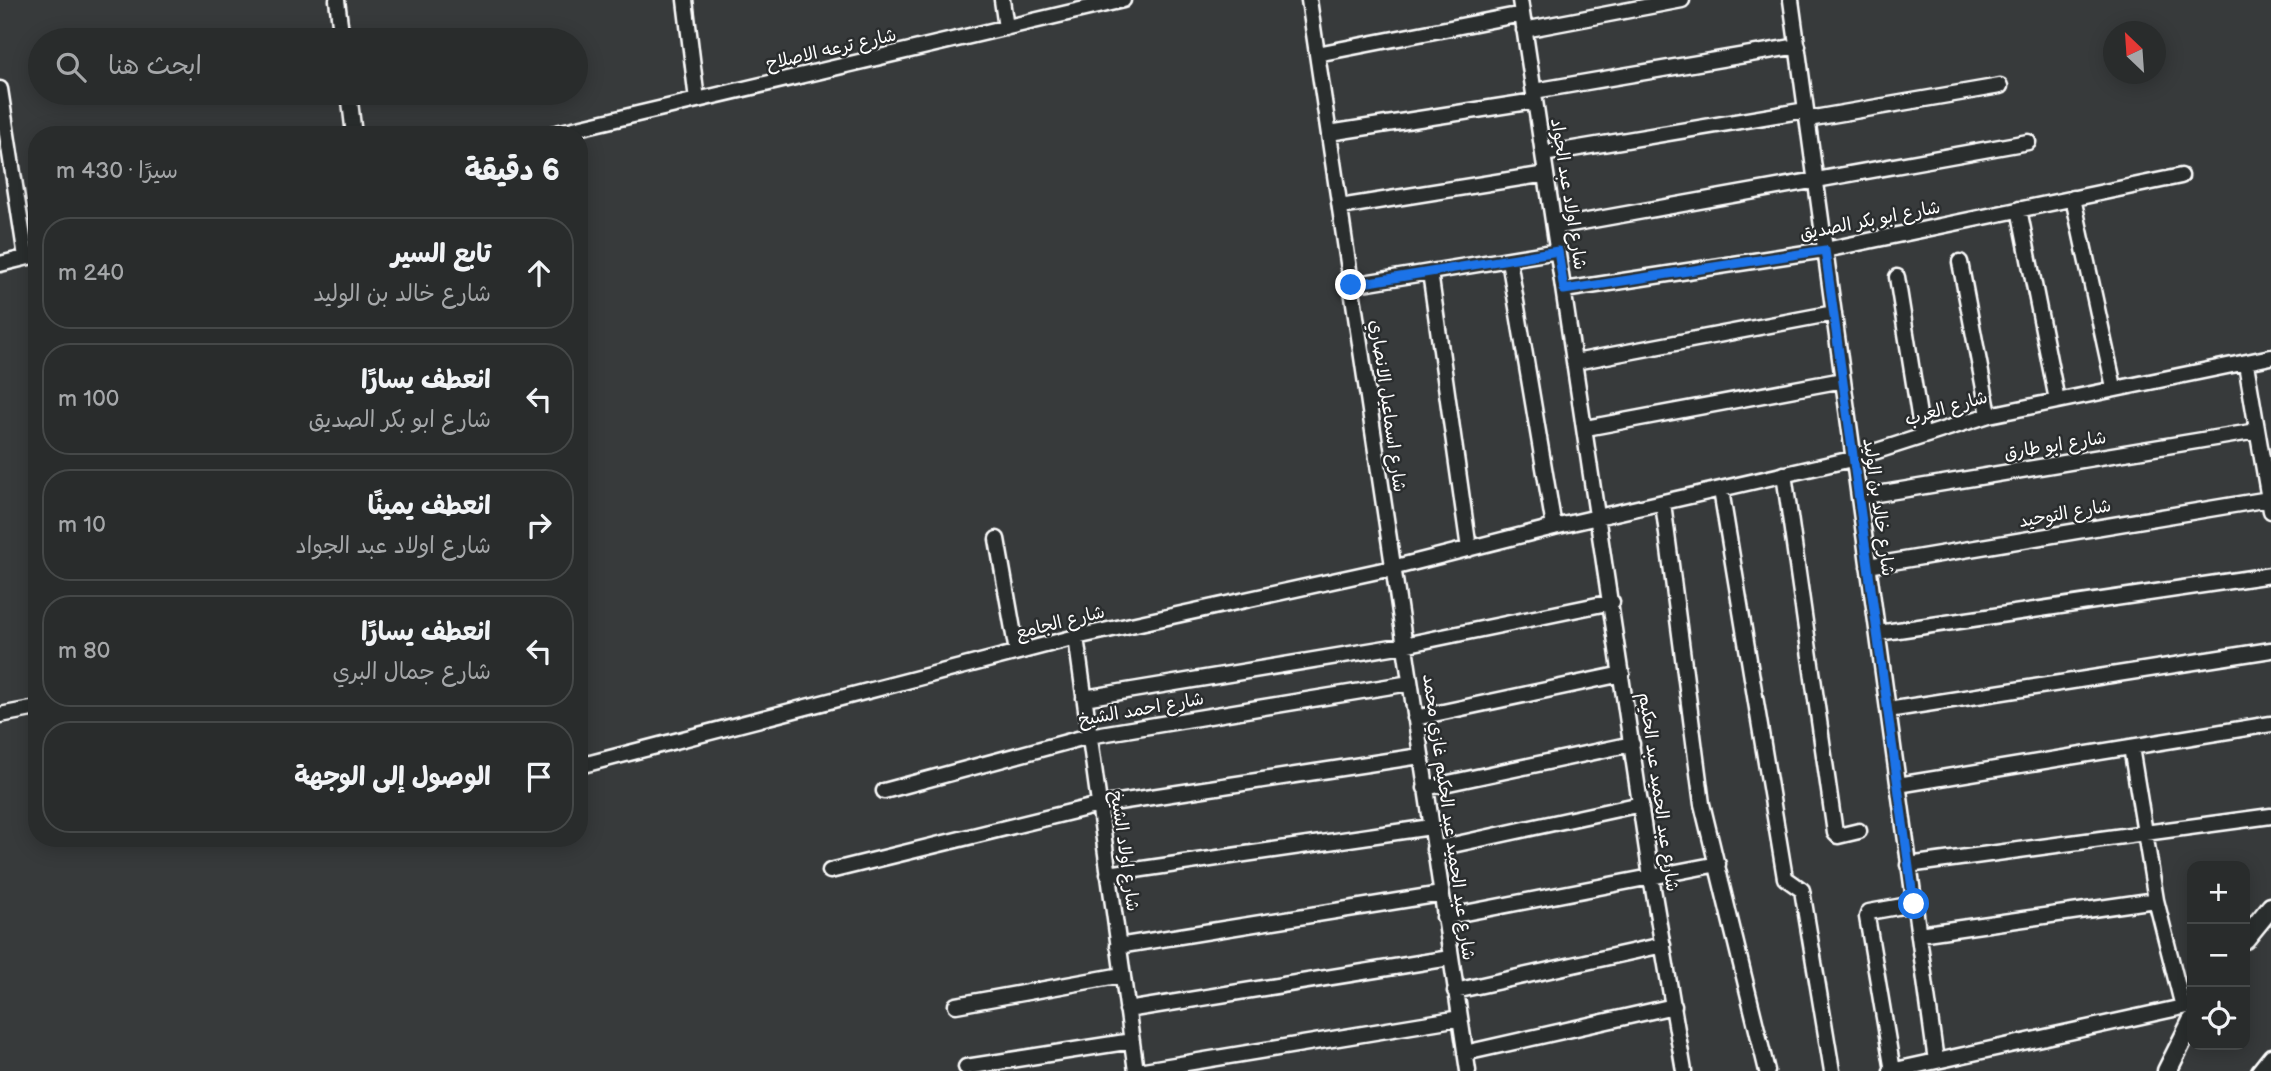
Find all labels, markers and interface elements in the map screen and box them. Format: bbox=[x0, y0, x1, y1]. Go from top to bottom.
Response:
north arrow bbox=[2103, 21, 2166, 84]
street label: شارع ترعه الاصلاح bbox=[764, 24, 899, 76]
search box bbox=[28, 28, 588, 105]
icon: search bbox=[52, 48, 90, 86]
text: ابحث هنا bbox=[108, 51, 202, 82]
street label: شارع اولاد عبد الجواد bbox=[1545, 117, 1591, 271]
text: 6 دقيقة bbox=[465, 153, 560, 189]
text: سيرًا · 430 m bbox=[56, 157, 178, 185]
street label: شارع ابو بكر الصديق bbox=[1798, 197, 1942, 245]
text: تابع السير bbox=[391, 239, 491, 270]
icon: ahead bbox=[520, 254, 558, 292]
text: 240 m bbox=[58, 259, 124, 287]
route end bbox=[1335, 269, 1366, 300]
text: شارع خالد بن الوليد bbox=[313, 280, 491, 308]
street label: شارع اسماعيل الانصاري bbox=[1363, 319, 1410, 494]
text: انعطف يسارًا bbox=[361, 365, 491, 396]
icon: left bbox=[520, 380, 558, 418]
text: 100 m bbox=[58, 385, 119, 413]
street label: شارع العرب bbox=[1902, 387, 1990, 431]
text: شارع ابو بكر الصديق bbox=[309, 406, 491, 434]
street label: شارع ابو طارق bbox=[2002, 427, 2108, 465]
street label: شارع خالد بن الوليد bbox=[1857, 437, 1899, 578]
text: انعطف يمينًا bbox=[368, 491, 491, 522]
street label: شارع التوحيد bbox=[2017, 495, 2113, 533]
icon: right bbox=[520, 506, 558, 544]
text: 10 m bbox=[58, 511, 106, 539]
text: شارع اولاد عبد الجواد bbox=[295, 532, 491, 560]
street label: شارع الجامع bbox=[1013, 601, 1107, 646]
text: انعطف يسارًا bbox=[361, 617, 491, 648]
icon: left bbox=[520, 632, 558, 670]
text: 80 m bbox=[58, 637, 110, 665]
text: شارع جمال البري bbox=[333, 658, 491, 686]
street label: شارع عبد الحميد عبد الحكيم غازي محمد bbox=[1415, 672, 1479, 962]
street label: شارع احمد الشيخ bbox=[1077, 688, 1206, 732]
street label: شارع عبد الحميد عبد الحكيم bbox=[1631, 691, 1683, 893]
icon: arrive bbox=[520, 758, 558, 796]
text: الوصول إلى الوجهة bbox=[294, 762, 491, 793]
street label: شارع اولاد الشيخ bbox=[1105, 789, 1143, 913]
map controls bbox=[2187, 861, 2250, 1050]
button: + bbox=[2187, 861, 2250, 924]
route start bbox=[1898, 888, 1929, 919]
button: − bbox=[2187, 924, 2250, 987]
button: locate bbox=[2187, 987, 2250, 1050]

